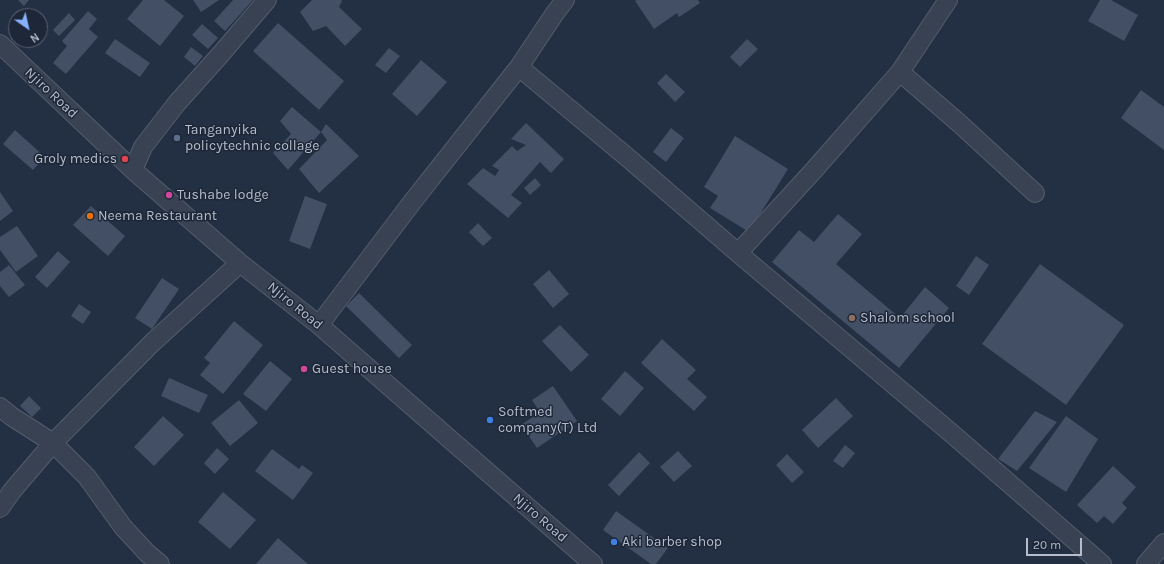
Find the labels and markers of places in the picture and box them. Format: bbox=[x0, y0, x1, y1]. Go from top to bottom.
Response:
place label: Tanganyika policytechnic collage bbox=[185, 122, 319, 154]
marker: Tanganyika policytechnic collage bbox=[172, 133, 182, 143]
place label: Groly medics bbox=[34, 151, 117, 167]
marker: Groly medics bbox=[120, 154, 130, 164]
place label: Tushabe lodge bbox=[177, 187, 269, 203]
marker: Tushabe lodge bbox=[164, 190, 174, 200]
place label: Neema Restaurant bbox=[98, 208, 217, 224]
marker: Neema Restaurant bbox=[85, 211, 95, 221]
place label: Shalom school bbox=[860, 310, 955, 326]
marker: Shalom school bbox=[847, 313, 857, 323]
place label: Guest house bbox=[312, 361, 392, 377]
marker: Guest house bbox=[299, 364, 309, 374]
place label: Softmed company(T) Ltd bbox=[498, 404, 597, 436]
marker: Softmed company(T) Ltd bbox=[485, 415, 495, 425]
place label: Aki barber shop bbox=[622, 534, 722, 550]
marker: Aki barber shop bbox=[609, 537, 619, 547]

